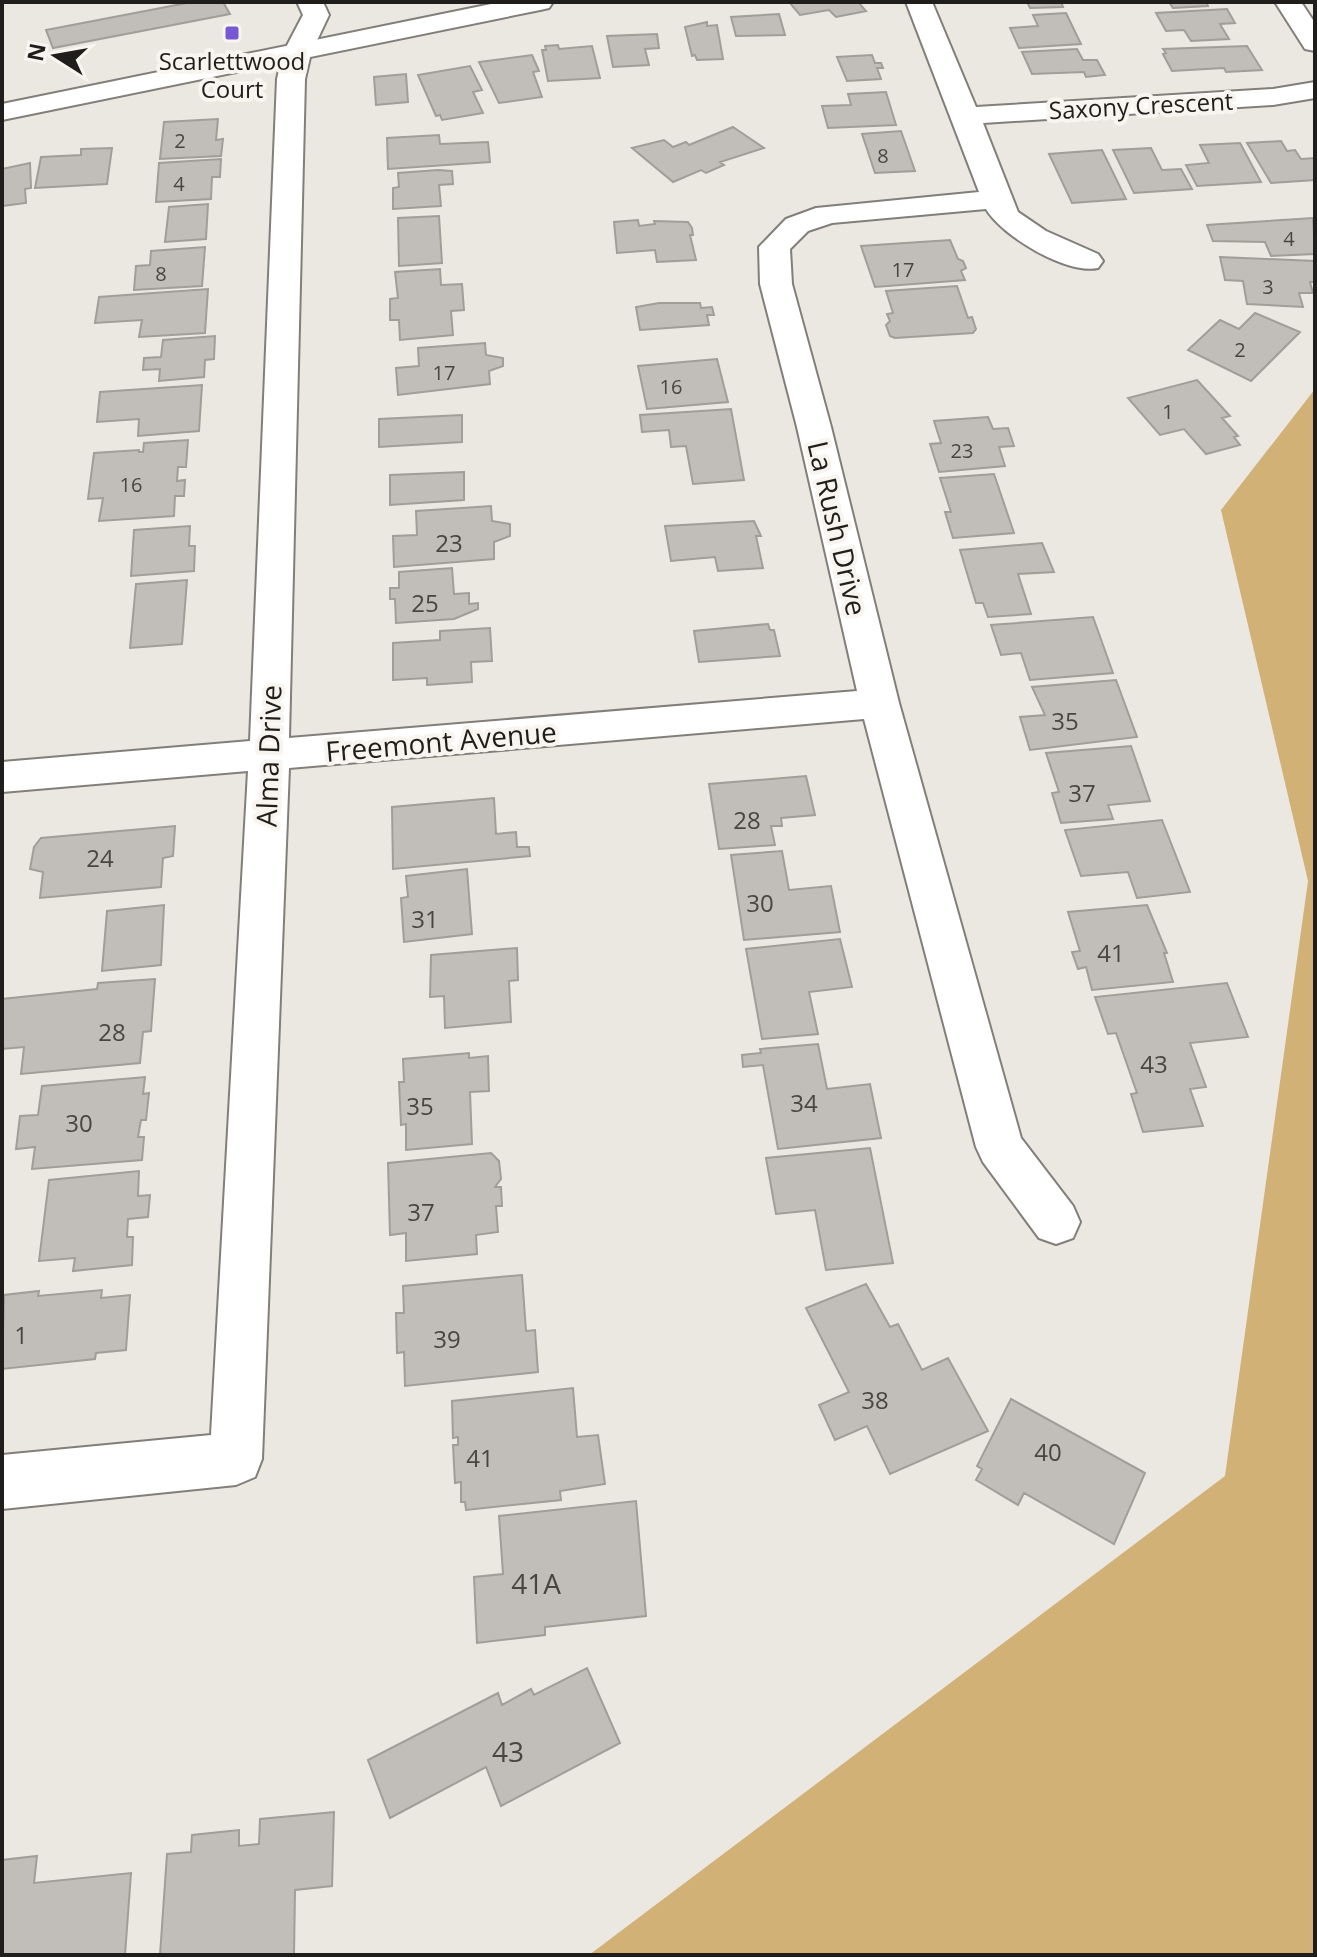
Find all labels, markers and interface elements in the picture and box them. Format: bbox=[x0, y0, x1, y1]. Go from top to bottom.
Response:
north arrow bbox=[16, 16, 96, 96]
marker: Scarlettwood Court bbox=[223, 24, 241, 42]
text: N bbox=[19, 40, 52, 64]
place label: Scarlettwood Court bbox=[159, 44, 305, 105]
street label: Saxony Crescent bbox=[1048, 84, 1234, 126]
house number: 2 bbox=[174, 127, 186, 154]
house number: 8 bbox=[877, 142, 889, 169]
house number: 4 bbox=[173, 170, 185, 197]
house number: 4 bbox=[1283, 225, 1295, 252]
house number: 17 bbox=[892, 256, 914, 283]
house number: 8 bbox=[155, 260, 167, 287]
house number: 3 bbox=[1262, 273, 1274, 300]
house number: 2 bbox=[1234, 336, 1246, 363]
house number: 17 bbox=[433, 359, 455, 386]
house number: 16 bbox=[660, 373, 682, 400]
house number: 1 bbox=[1162, 398, 1174, 425]
street label: La Rush Drive bbox=[799, 437, 877, 619]
house number: 23 bbox=[951, 437, 973, 464]
house number: 16 bbox=[120, 471, 142, 498]
house number: 23 bbox=[435, 526, 463, 559]
house number: 25 bbox=[411, 586, 439, 619]
street label: Alma Drive bbox=[247, 684, 289, 828]
house number: 35 bbox=[1051, 704, 1079, 737]
street label: Freemont Avenue bbox=[324, 712, 558, 770]
house number: 37 bbox=[1068, 776, 1096, 809]
house number: 28 bbox=[733, 803, 761, 836]
house number: 24 bbox=[86, 841, 114, 874]
house number: 30 bbox=[746, 886, 774, 919]
house number: 31 bbox=[411, 902, 439, 935]
house number: 41 bbox=[1097, 936, 1125, 969]
house number: 28 bbox=[98, 1015, 126, 1048]
house number: 43 bbox=[1140, 1047, 1168, 1080]
house number: 34 bbox=[790, 1086, 818, 1119]
house number: 35 bbox=[406, 1089, 434, 1122]
house number: 30 bbox=[65, 1106, 93, 1139]
house number: 37 bbox=[407, 1195, 435, 1228]
house number: 1 bbox=[14, 1318, 28, 1351]
house number: 39 bbox=[433, 1322, 461, 1355]
house number: 38 bbox=[861, 1383, 889, 1416]
house number: 40 bbox=[1034, 1435, 1062, 1468]
house number: 41 bbox=[466, 1441, 494, 1474]
house number: 41A bbox=[511, 1564, 561, 1602]
house number: 43 bbox=[492, 1732, 524, 1770]

